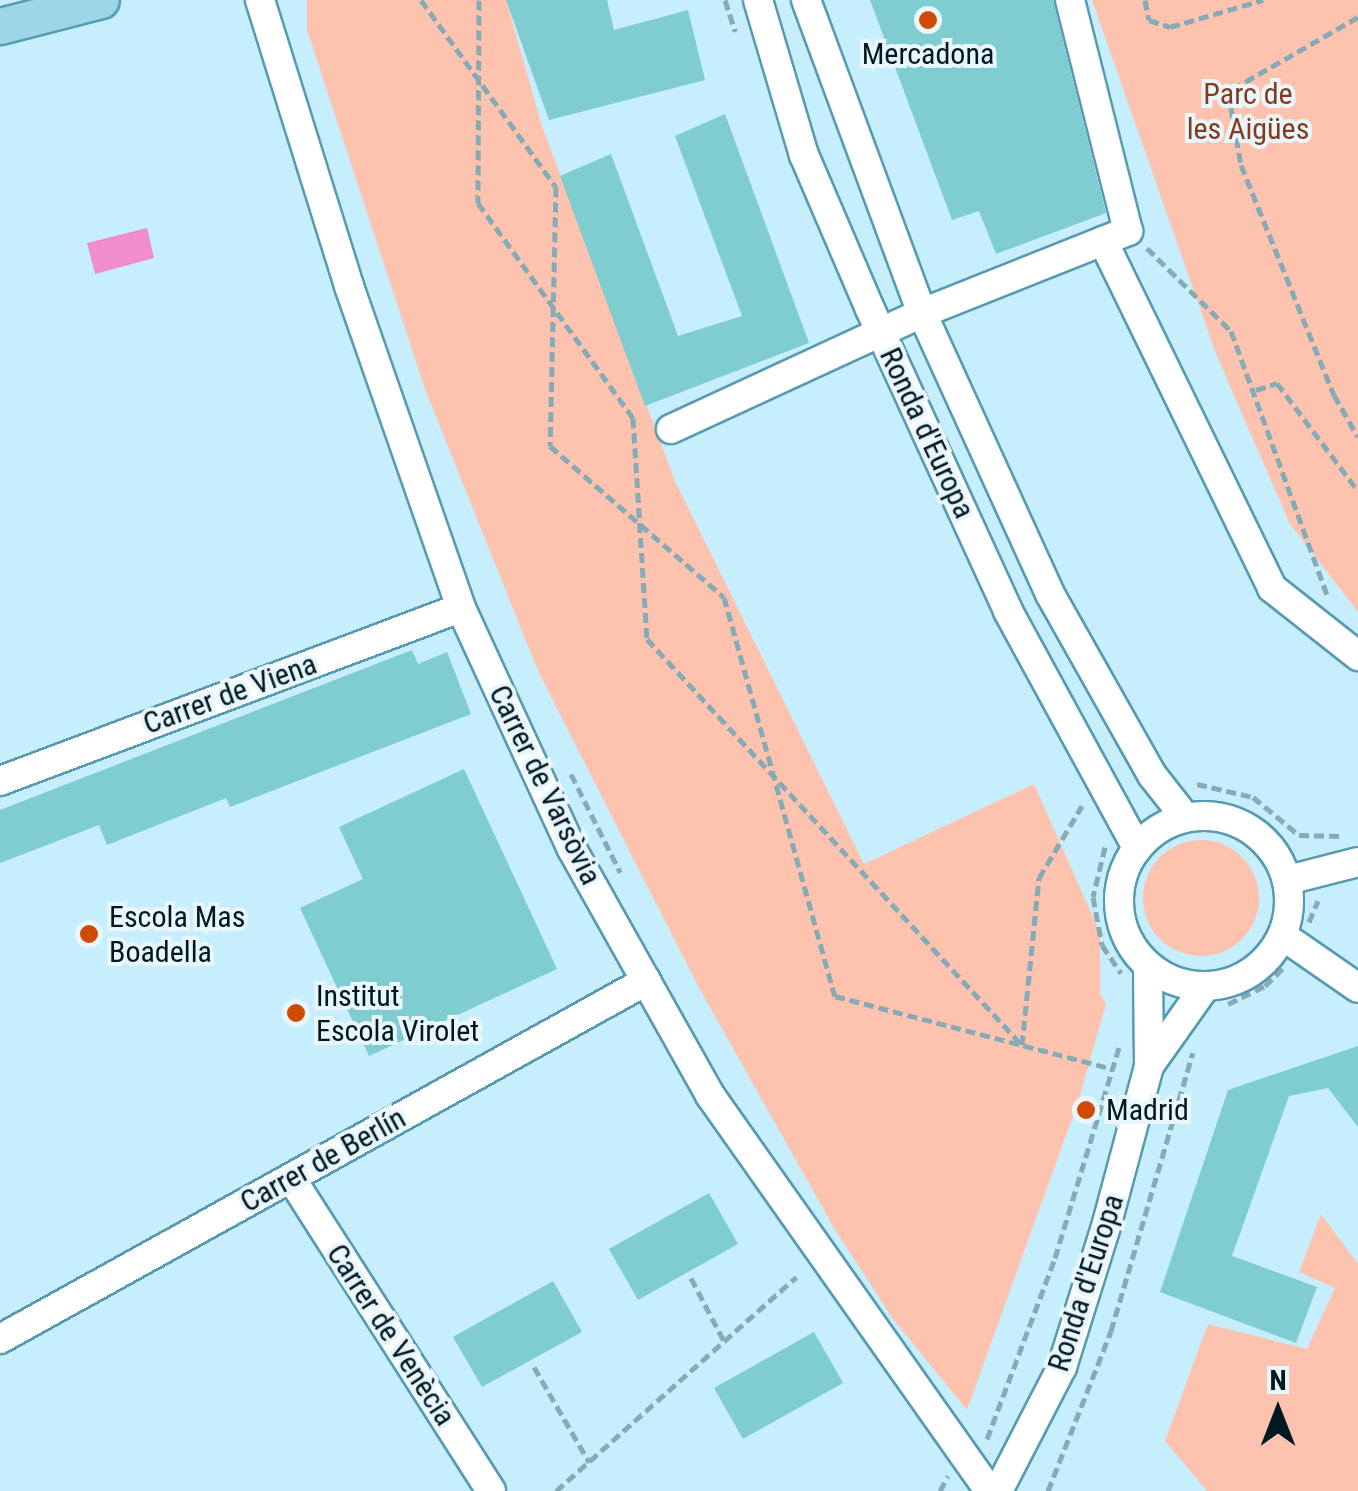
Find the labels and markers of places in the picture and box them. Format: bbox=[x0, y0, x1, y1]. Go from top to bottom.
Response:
marker: Mercadona bbox=[917, 9, 939, 31]
place label: Mercadona bbox=[862, 36, 994, 72]
place label: Escola Mas Boadella bbox=[109, 899, 245, 970]
marker: Escola Mas Boadella bbox=[78, 923, 100, 945]
place label: Institut Escola Virolet bbox=[316, 978, 479, 1048]
marker: Institut Escola Virolet bbox=[285, 1002, 307, 1024]
place label: Madrid bbox=[1106, 1092, 1189, 1128]
marker: Madrid bbox=[1075, 1099, 1097, 1121]

